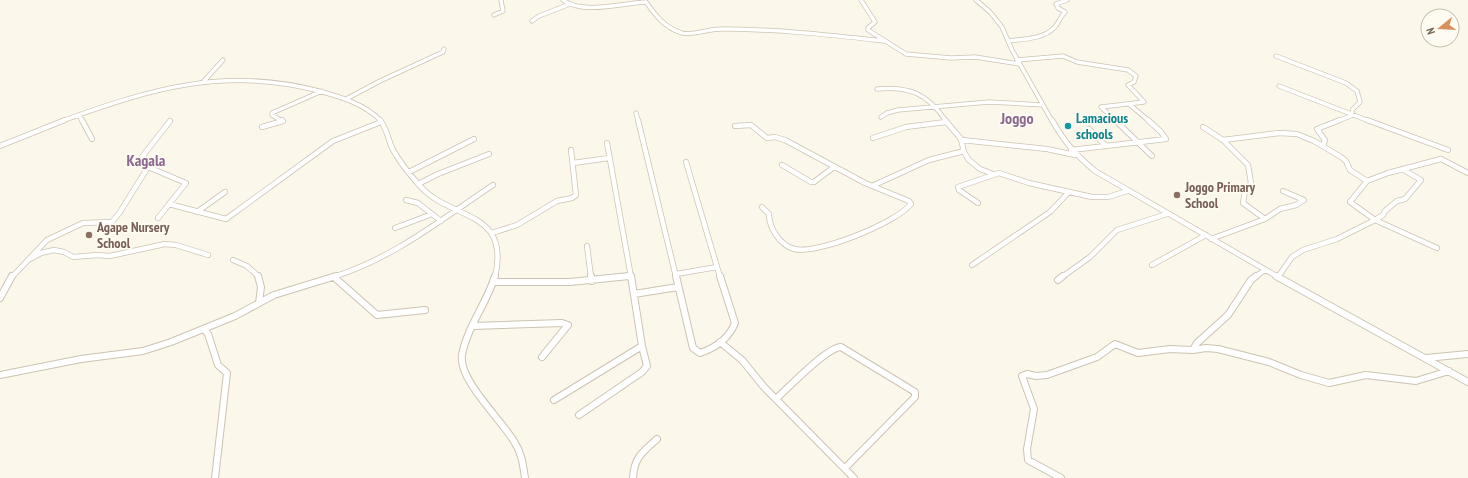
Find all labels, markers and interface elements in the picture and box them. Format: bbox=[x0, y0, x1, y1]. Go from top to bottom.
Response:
north arrow bbox=[1420, 8, 1460, 48]
text: N bbox=[1423, 26, 1438, 36]
district label: Joggo bbox=[999, 108, 1034, 128]
place label: Lamacious schools bbox=[1076, 109, 1128, 143]
marker: Lamacious schools bbox=[1063, 121, 1073, 131]
district label: Kagala bbox=[127, 150, 166, 170]
place label: Joggo Primary School bbox=[1184, 178, 1256, 212]
marker: Joggo Primary School bbox=[1172, 190, 1182, 200]
place label: Agape Nursery School bbox=[96, 218, 170, 252]
marker: Agape Nursery School bbox=[84, 230, 94, 240]

